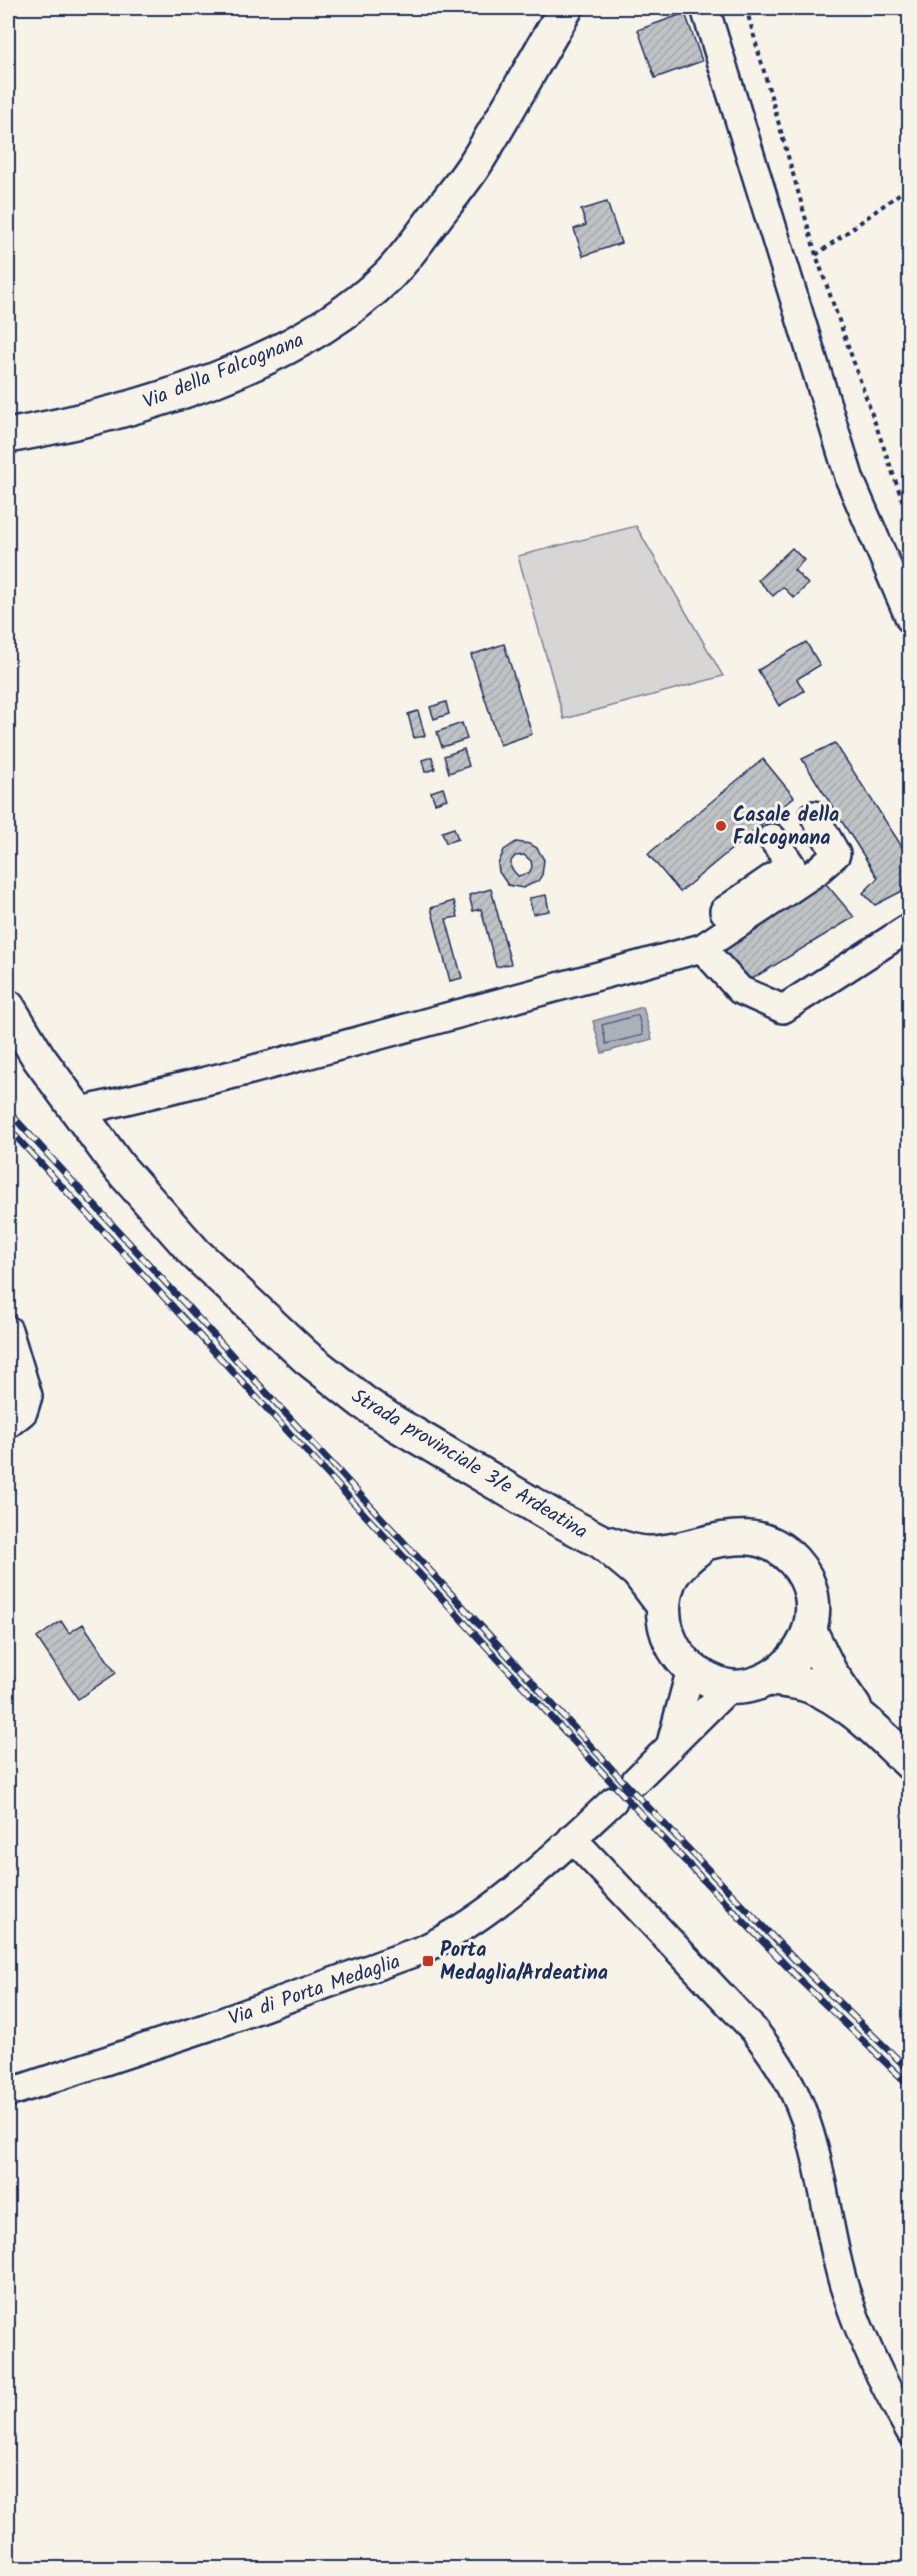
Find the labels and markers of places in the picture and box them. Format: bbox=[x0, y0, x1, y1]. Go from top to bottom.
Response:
place label: Casale della Falcognana bbox=[733, 800, 839, 855]
marker: Casale della Falcognana bbox=[714, 819, 728, 833]
place label: Porta Medaglia/Ardeatina bbox=[440, 1935, 608, 1990]
marker: Porta Medaglia/Ardeatina bbox=[421, 1954, 435, 1968]

